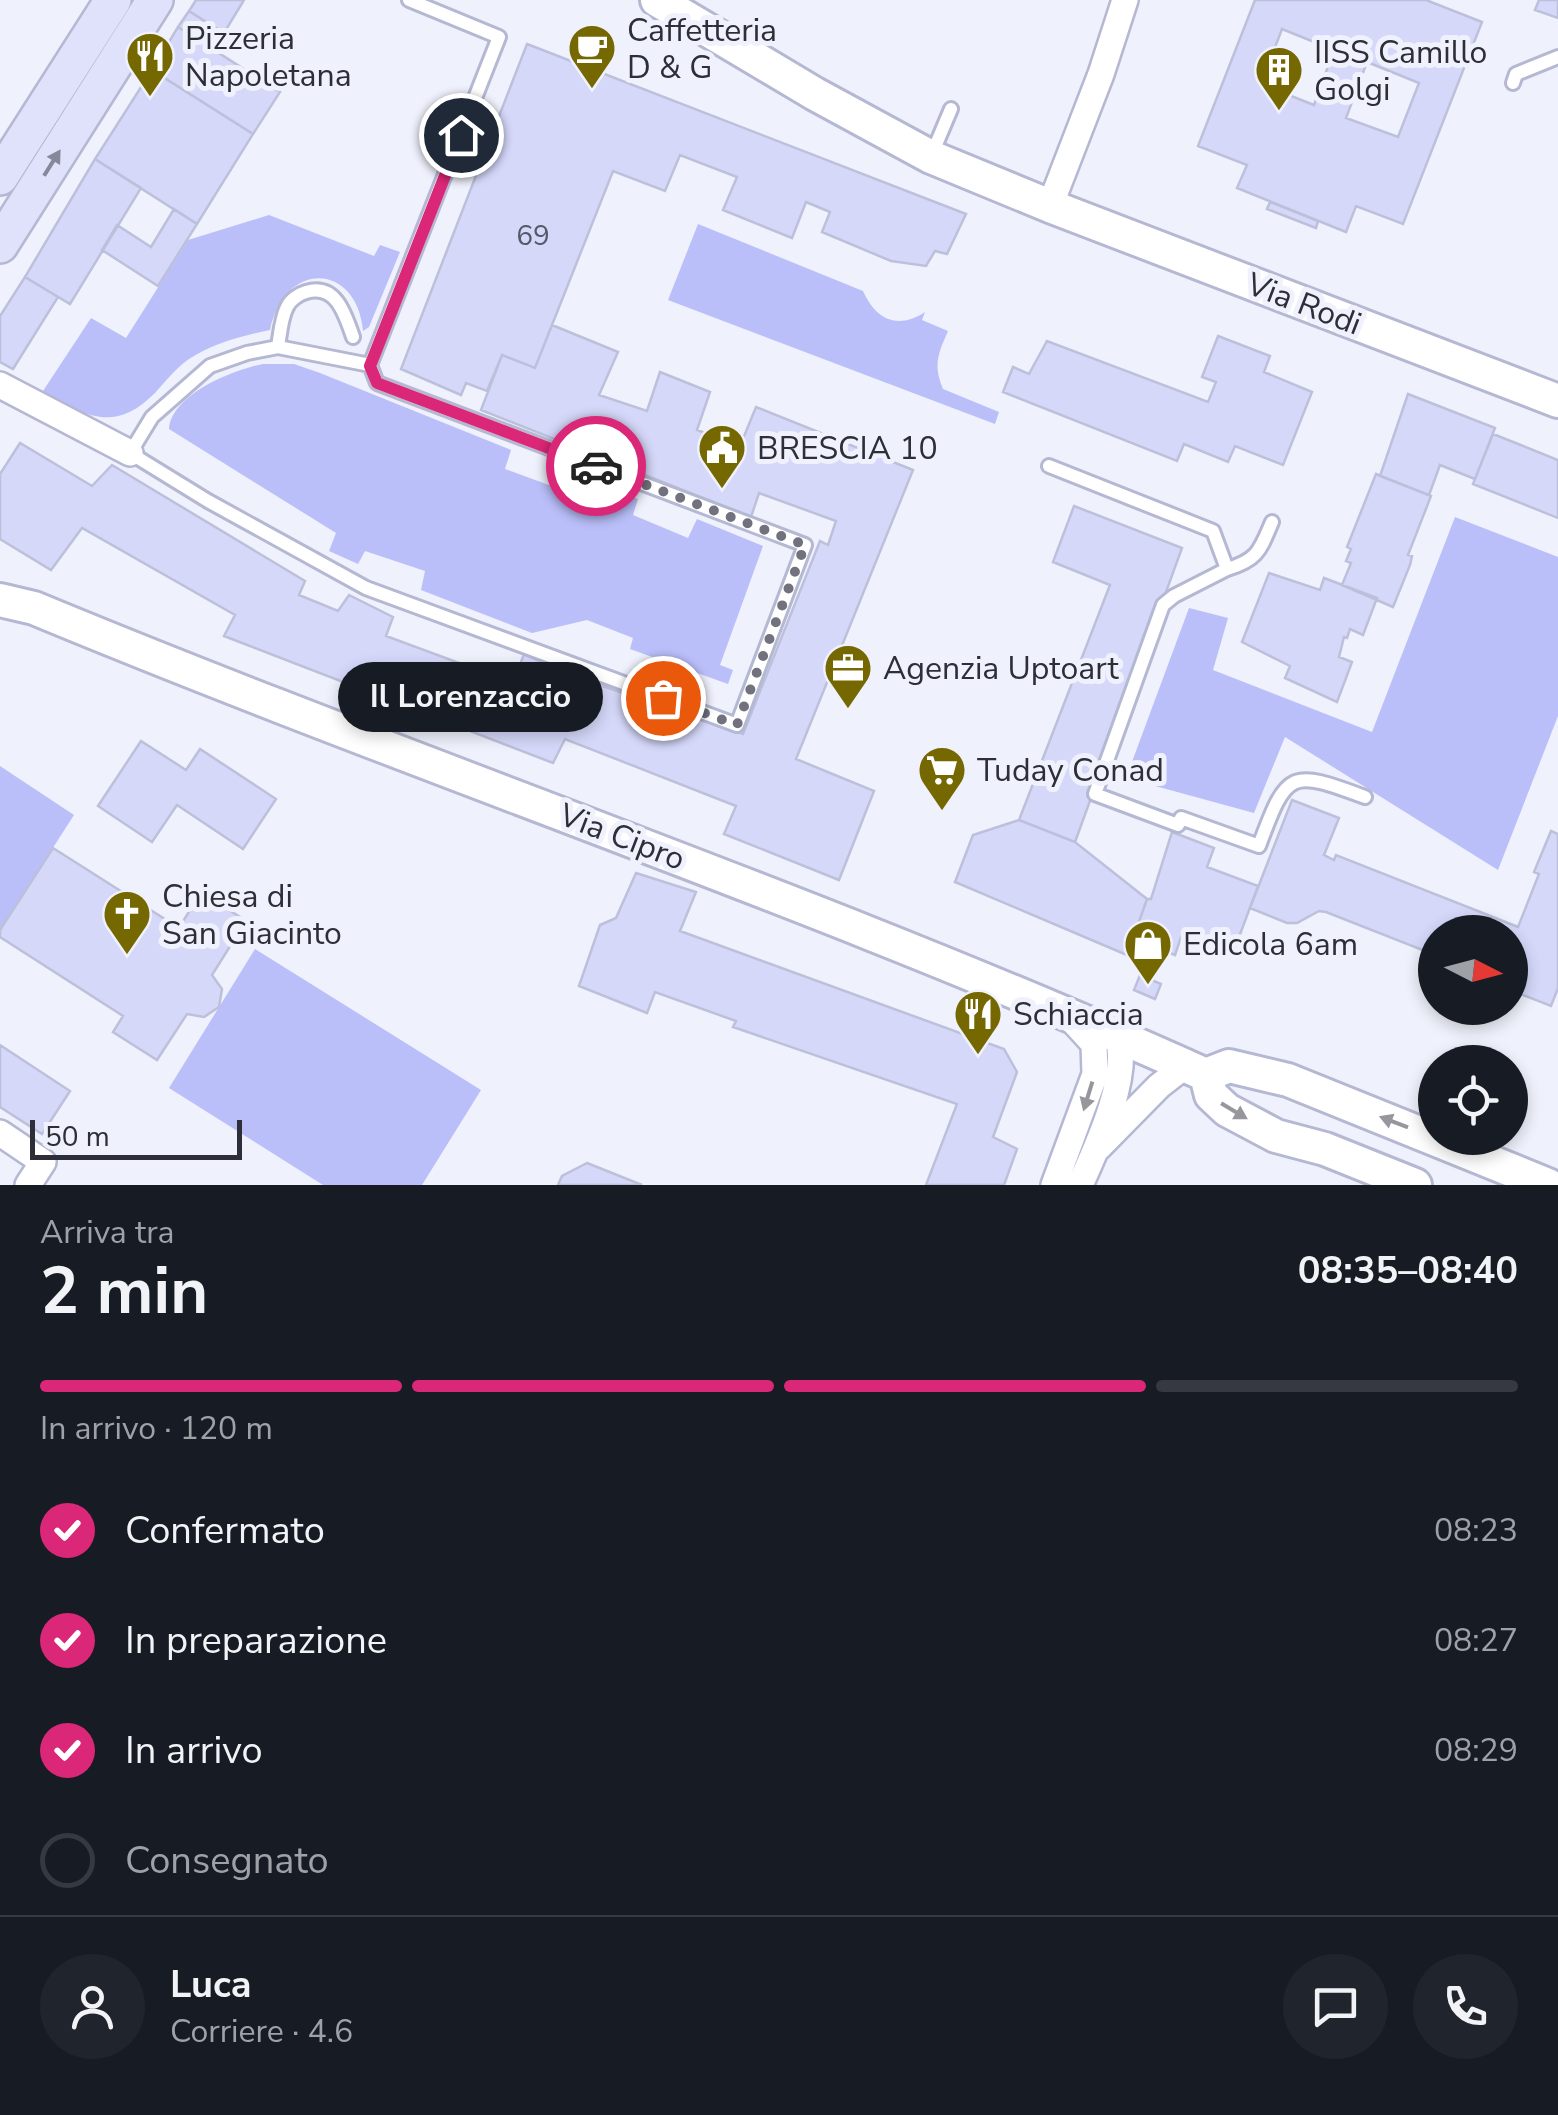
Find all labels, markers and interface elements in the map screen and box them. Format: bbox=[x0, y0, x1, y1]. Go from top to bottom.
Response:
place label: Caffetteria D & G bbox=[627, 9, 777, 89]
place label: Pizzeria Napoletana bbox=[185, 17, 352, 97]
cafe icon: Caffetteria D & G bbox=[566, 22, 618, 90]
restaurant icon: Pizzeria Napoletana bbox=[124, 30, 176, 98]
place label: IISS Camillo Golgi bbox=[1314, 31, 1487, 111]
building icon: IISS Camillo Golgi bbox=[1253, 44, 1305, 112]
pin bbox=[419, 93, 504, 178]
icon: home bbox=[434, 108, 489, 163]
one-way arrow bbox=[43, 149, 60, 177]
house number: 69 bbox=[516, 217, 550, 255]
street label: Via Rodi bbox=[1240, 262, 1368, 345]
courier bbox=[546, 416, 646, 516]
public building icon: BRESCIA 10 bbox=[696, 422, 748, 490]
place label: BRESCIA 10 bbox=[757, 427, 938, 470]
icon: car bbox=[569, 439, 624, 494]
office icon: Agenzia Uptoart bbox=[822, 642, 874, 710]
place label: Agenzia Uptoart bbox=[883, 647, 1119, 690]
pin bbox=[621, 656, 706, 741]
callout: Il Lorenzaccio bbox=[338, 663, 603, 733]
icon: bag bbox=[636, 671, 691, 726]
text: Il Lorenzaccio bbox=[370, 675, 571, 718]
supermarket icon: Tuday Conad bbox=[916, 744, 968, 812]
place label: Tuday Conad bbox=[977, 749, 1164, 792]
street label: Via Cipro bbox=[552, 793, 691, 881]
place label: Chiesa di San Giacinto bbox=[162, 875, 342, 955]
church icon: Chiesa di San Giacinto bbox=[101, 888, 153, 956]
north arrow bbox=[1418, 915, 1528, 1025]
map controls bbox=[1418, 915, 1528, 1155]
shop icon: Edicola 6am bbox=[1122, 918, 1174, 986]
place label: Edicola 6am bbox=[1183, 923, 1358, 966]
restaurant icon: Schiaccia bbox=[952, 988, 1004, 1056]
place label: Schiaccia bbox=[1013, 993, 1144, 1036]
button: locate bbox=[1418, 1045, 1528, 1155]
one-way arrow bbox=[1080, 1081, 1095, 1112]
one-way arrow bbox=[1220, 1102, 1248, 1119]
one-way arrow bbox=[1378, 1113, 1408, 1129]
scale bar bbox=[30, 1115, 242, 1160]
text: 50 m bbox=[45, 1118, 110, 1156]
text: Arriva tra bbox=[40, 1211, 174, 1254]
text: 08:35–08:40 bbox=[1298, 1245, 1518, 1296]
text: 2 min bbox=[40, 1247, 208, 1336]
text: In arrivo · 120 m bbox=[40, 1407, 273, 1450]
icon: check bbox=[40, 1503, 95, 1558]
text: Confermato bbox=[125, 1505, 325, 1556]
text: 08:23 bbox=[1434, 1509, 1518, 1552]
icon: check bbox=[40, 1613, 95, 1668]
text: In preparazione bbox=[125, 1615, 387, 1666]
text: 08:27 bbox=[1434, 1619, 1518, 1662]
icon: check bbox=[40, 1723, 95, 1778]
text: In arrivo bbox=[125, 1725, 263, 1776]
text: 08:29 bbox=[1434, 1729, 1518, 1772]
text: Consegnato bbox=[125, 1835, 329, 1886]
button: person bbox=[40, 1954, 145, 2059]
button: chat bbox=[1283, 1954, 1388, 2059]
button: phone bbox=[1413, 1954, 1518, 2059]
text: Luca bbox=[170, 1959, 252, 2010]
text: Corriere · 4.6 bbox=[170, 2010, 353, 2053]

